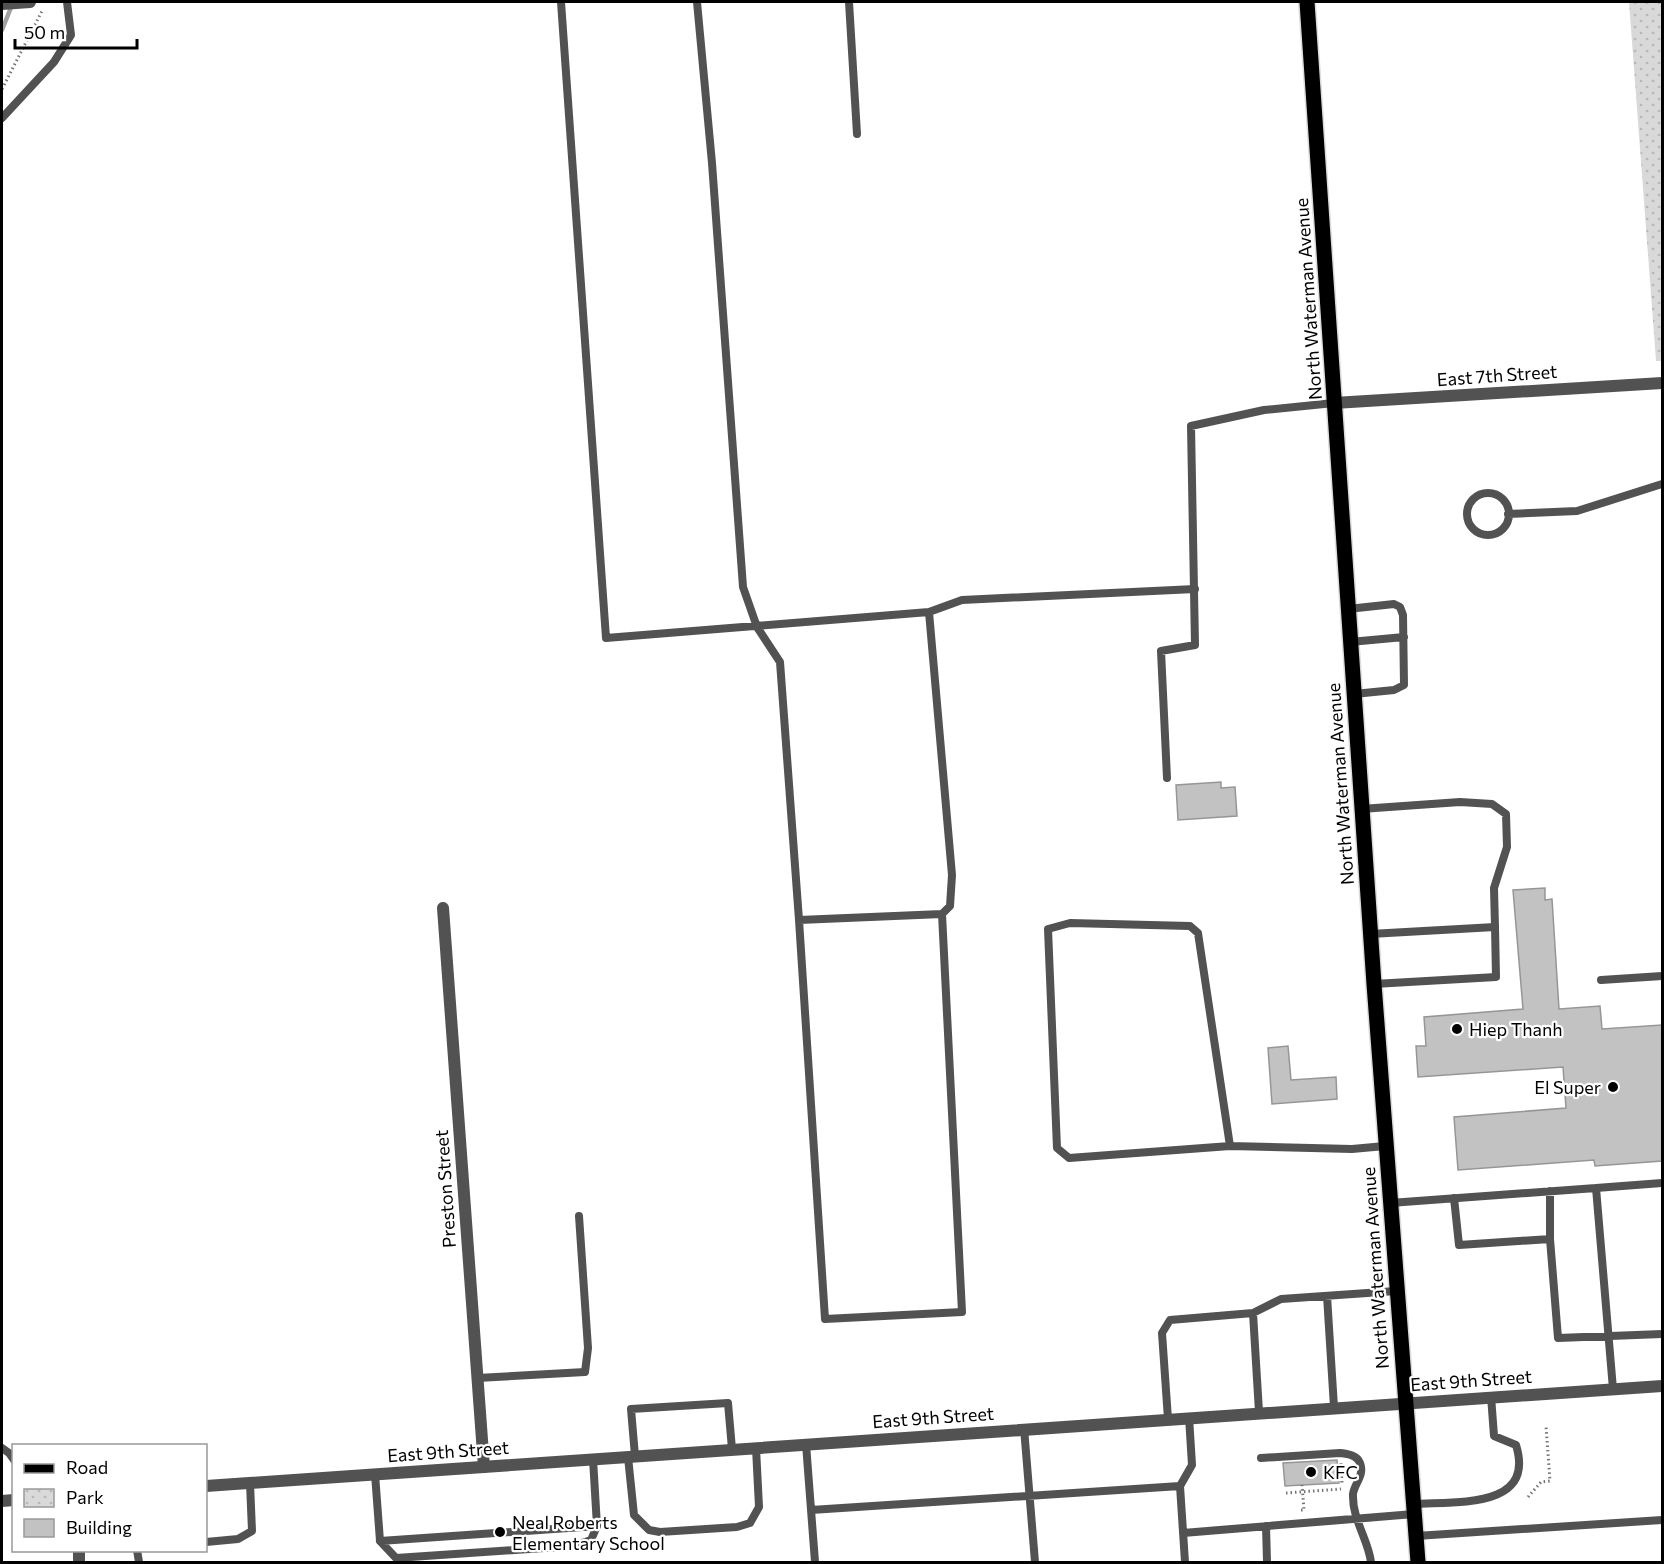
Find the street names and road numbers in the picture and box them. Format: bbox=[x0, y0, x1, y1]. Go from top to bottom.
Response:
street label: North Waterman Avenue bbox=[1290, 197, 1326, 401]
street label: East 7th Street bbox=[1436, 360, 1558, 390]
street label: North Waterman Avenue bbox=[1322, 682, 1358, 886]
street label: Preston Street bbox=[430, 1129, 460, 1249]
street label: North Waterman Avenue bbox=[1357, 1166, 1393, 1370]
street label: East 9th Street bbox=[1409, 1365, 1533, 1395]
street label: East 9th Street bbox=[871, 1402, 995, 1432]
street label: East 9th Street bbox=[386, 1436, 510, 1466]

